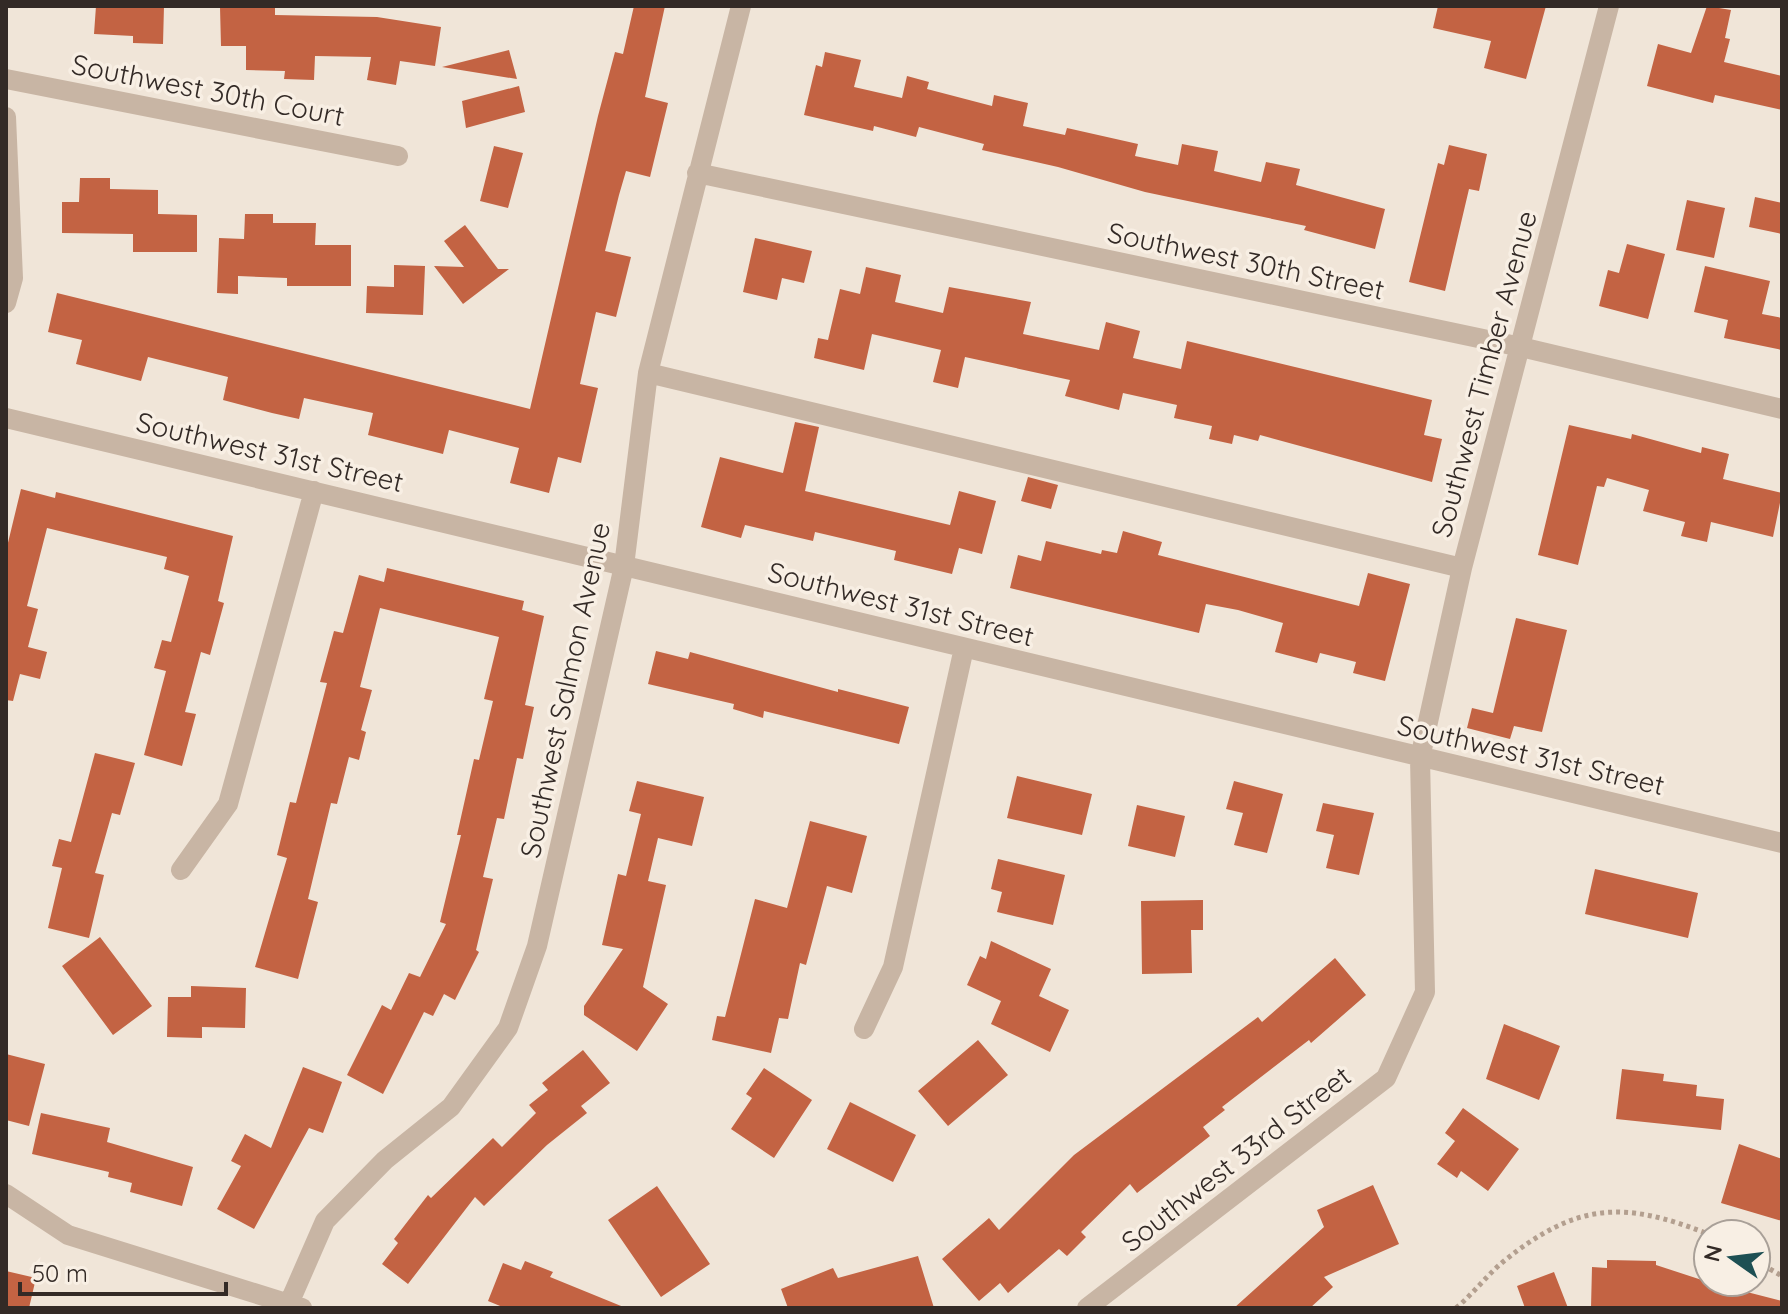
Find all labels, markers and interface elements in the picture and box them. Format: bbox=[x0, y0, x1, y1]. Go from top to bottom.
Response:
street label: Southwest 30th Court bbox=[69, 46, 347, 133]
street label: Southwest Timber Avenue bbox=[1423, 207, 1544, 541]
street label: Southwest 30th Street bbox=[1105, 214, 1388, 307]
street label: Southwest 31st Street bbox=[133, 404, 407, 499]
street label: Southwest Salmon Avenue bbox=[512, 519, 617, 861]
street label: Southwest 31st Street bbox=[764, 554, 1038, 654]
street label: Southwest 31st Street bbox=[1394, 707, 1668, 802]
street label: Southwest 33rd Street bbox=[1114, 1058, 1357, 1259]
north arrow bbox=[1692, 1218, 1772, 1298]
text: N bbox=[1697, 1242, 1728, 1264]
scale bar bbox=[20, 1246, 226, 1296]
text: 50 m bbox=[32, 1258, 88, 1288]

